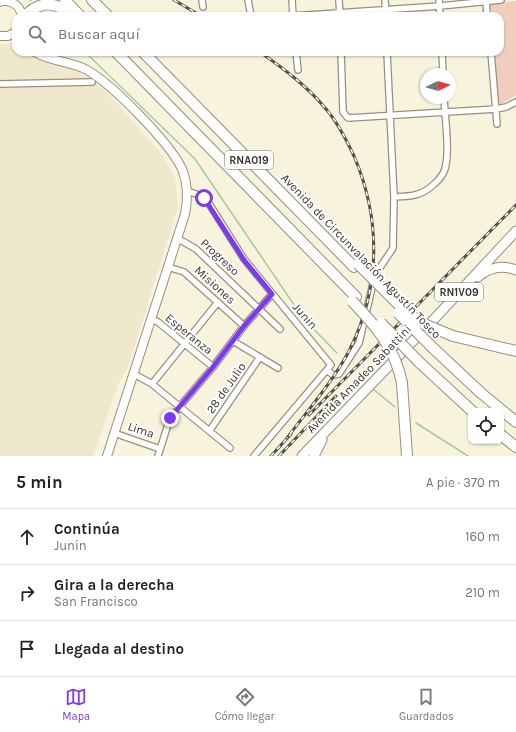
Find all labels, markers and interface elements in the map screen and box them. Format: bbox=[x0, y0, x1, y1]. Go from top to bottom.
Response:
search box bbox=[12, 12, 504, 56]
icon: search bbox=[26, 23, 48, 45]
text: Buscar aquí bbox=[58, 25, 140, 43]
north arrow bbox=[420, 68, 456, 104]
road number: RNA019 bbox=[225, 151, 273, 169]
street label: Avenida de Circunvalación Agustín Tosco bbox=[278, 171, 444, 341]
route start bbox=[195, 189, 213, 207]
street label: Progreso bbox=[198, 236, 242, 278]
street label: Misiones bbox=[192, 263, 238, 307]
road number: RN1V09 bbox=[435, 283, 483, 301]
street label: Junin bbox=[290, 300, 320, 332]
street label: Esperanza bbox=[163, 311, 215, 357]
street label: Avenida Amadeo Sabattini bbox=[304, 322, 414, 436]
street label: 28 de Julio bbox=[203, 360, 249, 416]
map controls bbox=[468, 408, 504, 444]
button: locate bbox=[468, 408, 504, 444]
route end bbox=[161, 409, 179, 427]
street label: Lima bbox=[126, 419, 156, 441]
text: 5 min bbox=[16, 472, 63, 492]
text: A pie · 370 m bbox=[426, 475, 500, 490]
text: Continúa bbox=[54, 520, 120, 538]
icon: ahead bbox=[16, 526, 38, 548]
text: 160 m bbox=[465, 529, 500, 544]
text: Junin bbox=[54, 538, 87, 553]
text: Gira a la derecha bbox=[54, 576, 174, 594]
icon: right bbox=[16, 582, 38, 604]
text: 210 m bbox=[465, 585, 500, 600]
text: San Francisco bbox=[54, 594, 138, 609]
icon: arrive bbox=[16, 638, 38, 660]
text: Llegada al destino bbox=[54, 640, 184, 658]
tab: Mapa bbox=[62, 686, 90, 723]
tab: Cómo llegar bbox=[215, 686, 274, 723]
tab: Guardados bbox=[399, 686, 454, 723]

